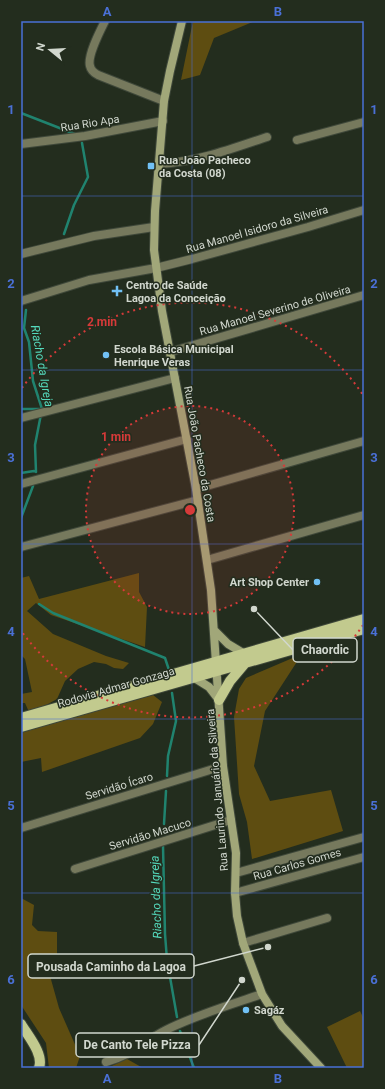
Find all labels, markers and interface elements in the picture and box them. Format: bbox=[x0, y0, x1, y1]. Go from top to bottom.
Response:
text: A bbox=[103, 4, 112, 19]
text: B bbox=[274, 4, 282, 19]
north arrow bbox=[30, 30, 70, 70]
text: N bbox=[34, 41, 48, 53]
text: 1 bbox=[7, 102, 15, 117]
text: 1 bbox=[370, 102, 378, 117]
street label: Rua Rio Apa bbox=[60, 112, 120, 135]
place label: Rua João Pacheco da Costa (08) bbox=[159, 154, 251, 180]
marker: Rua João Pacheco da Costa (08) bbox=[146, 161, 156, 171]
street label: Rua Manoel Isidoro da Silveira bbox=[185, 203, 330, 256]
text: 2 bbox=[7, 276, 15, 291]
text: 2 bbox=[370, 276, 378, 291]
place label: Centro de Saúde Lagoa da Conceição bbox=[126, 279, 226, 305]
street label: Rua Manoel Severino de Oliveira bbox=[198, 283, 352, 338]
marker: Centro de Saúde Lagoa da Conceição bbox=[111, 285, 123, 297]
text: 2 min bbox=[87, 315, 117, 329]
water label: Riacho da Igreja bbox=[28, 324, 56, 408]
place label: Escola Básica Municipal Henrique Veras bbox=[114, 343, 234, 369]
marker: Escola Básica Municipal Henrique Veras bbox=[101, 350, 111, 360]
street label: Rua João Pacheco da Costa bbox=[181, 385, 218, 523]
text: 1 min bbox=[101, 430, 131, 444]
text: 3 bbox=[7, 450, 15, 465]
text: 3 bbox=[370, 450, 378, 465]
centre of rings bbox=[183, 503, 197, 517]
place label: Art Shop Center bbox=[230, 576, 309, 589]
marker: Art Shop Center bbox=[312, 577, 322, 587]
text: 4 bbox=[7, 624, 15, 639]
text: 4 bbox=[370, 624, 378, 639]
callout: Chaordic bbox=[293, 638, 357, 662]
text: Chaordic bbox=[301, 643, 349, 657]
street label: Rodovia Admar Gonzaga bbox=[56, 665, 176, 710]
street label: Rua Laurindo Januário da Silveira bbox=[204, 708, 231, 872]
street label: Servidão Ícaro bbox=[84, 770, 155, 803]
text: 5 bbox=[7, 798, 15, 813]
text: 5 bbox=[370, 798, 378, 813]
street label: Servidão Macuco bbox=[108, 816, 193, 853]
street label: Rua Carlos Gomes bbox=[252, 846, 343, 883]
water label: Riacho da Igreja bbox=[148, 855, 164, 939]
callout: Pousada Caminho da Lagoa bbox=[28, 954, 194, 978]
text: Pousada Caminho da Lagoa bbox=[36, 960, 187, 974]
text: 6 bbox=[7, 972, 15, 987]
text: 6 bbox=[370, 972, 378, 987]
place label: Sagáz bbox=[254, 1004, 285, 1017]
marker: Sagáz bbox=[241, 1005, 251, 1015]
callout: De Canto Tele Pizza bbox=[76, 1033, 199, 1057]
text: De Canto Tele Pizza bbox=[83, 1038, 191, 1052]
text: A bbox=[103, 1071, 112, 1086]
text: B bbox=[274, 1071, 282, 1086]

